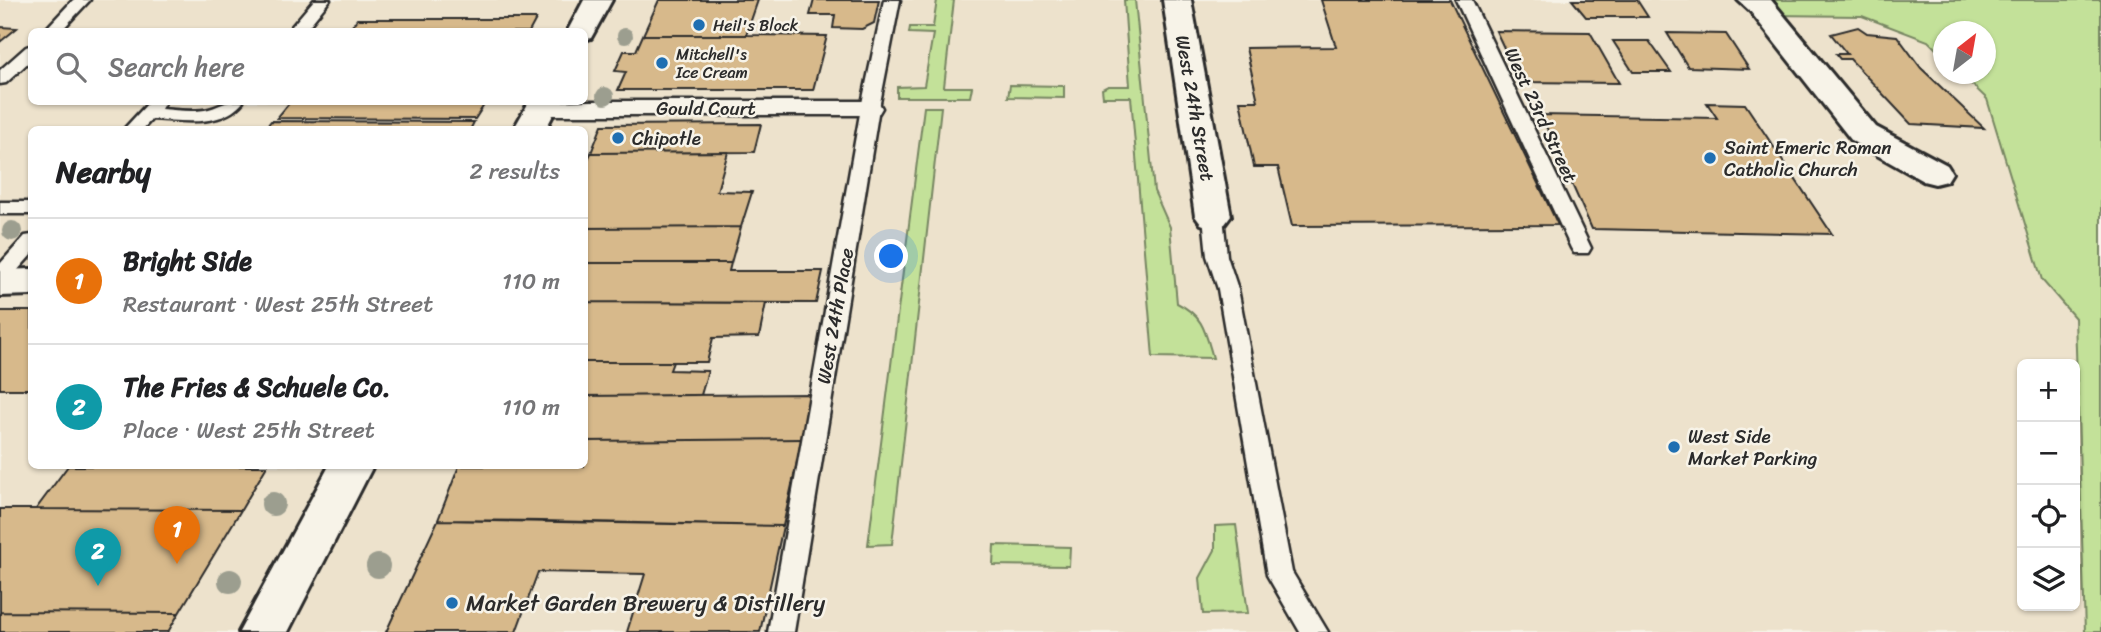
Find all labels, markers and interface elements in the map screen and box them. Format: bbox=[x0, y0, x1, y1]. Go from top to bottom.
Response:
place label: Heil's Block bbox=[713, 11, 799, 40]
marker: Heil's Block bbox=[691, 17, 707, 33]
north arrow bbox=[1933, 21, 1996, 84]
search box bbox=[28, 28, 588, 105]
street label: West 24th Street bbox=[1166, 32, 1224, 184]
place label: Mitchell's Ice Cream bbox=[675, 40, 748, 87]
street label: West 23rd Street bbox=[1495, 42, 1587, 188]
text: Search here bbox=[108, 44, 245, 90]
icon: search bbox=[52, 48, 90, 86]
marker: Mitchell's Ice Cream bbox=[654, 55, 670, 71]
street label: Gould Court bbox=[656, 92, 756, 125]
place label: Chipotle bbox=[632, 122, 701, 155]
marker: Chipotle bbox=[610, 130, 626, 146]
place label: Saint Emeric Roman Catholic Church bbox=[1724, 131, 1892, 186]
text: Nearby bbox=[56, 145, 151, 199]
marker: Saint Emeric Roman Catholic Church bbox=[1702, 150, 1718, 166]
text: 2 results bbox=[469, 151, 560, 192]
text: Bright Side bbox=[123, 238, 252, 284]
your location bbox=[874, 239, 908, 273]
street label: West 24th Place bbox=[807, 245, 863, 387]
text: 1 bbox=[74, 261, 84, 302]
text: 110 m bbox=[502, 261, 560, 302]
text: Restaurant · West 25th Street bbox=[123, 284, 433, 325]
map controls bbox=[2017, 359, 2080, 611]
button: + bbox=[2017, 359, 2080, 422]
text: The Fries & Schuele Co. bbox=[123, 364, 391, 410]
text: 2 bbox=[72, 387, 86, 428]
text: 110 m bbox=[502, 387, 560, 428]
text: Place · West 25th Street bbox=[123, 410, 375, 451]
place label: West Side Market Parking bbox=[1688, 420, 1818, 475]
button: − bbox=[2017, 422, 2080, 485]
marker: West Side Market Parking bbox=[1666, 439, 1682, 455]
button: locate bbox=[2017, 485, 2080, 548]
pin: 1 bbox=[154, 506, 200, 564]
pin: 2 bbox=[75, 528, 121, 586]
button: layers bbox=[2017, 548, 2080, 611]
place label: Market Garden Brewery & Distillery bbox=[466, 583, 825, 624]
marker: Market Garden Brewery & Distillery bbox=[444, 595, 460, 611]

